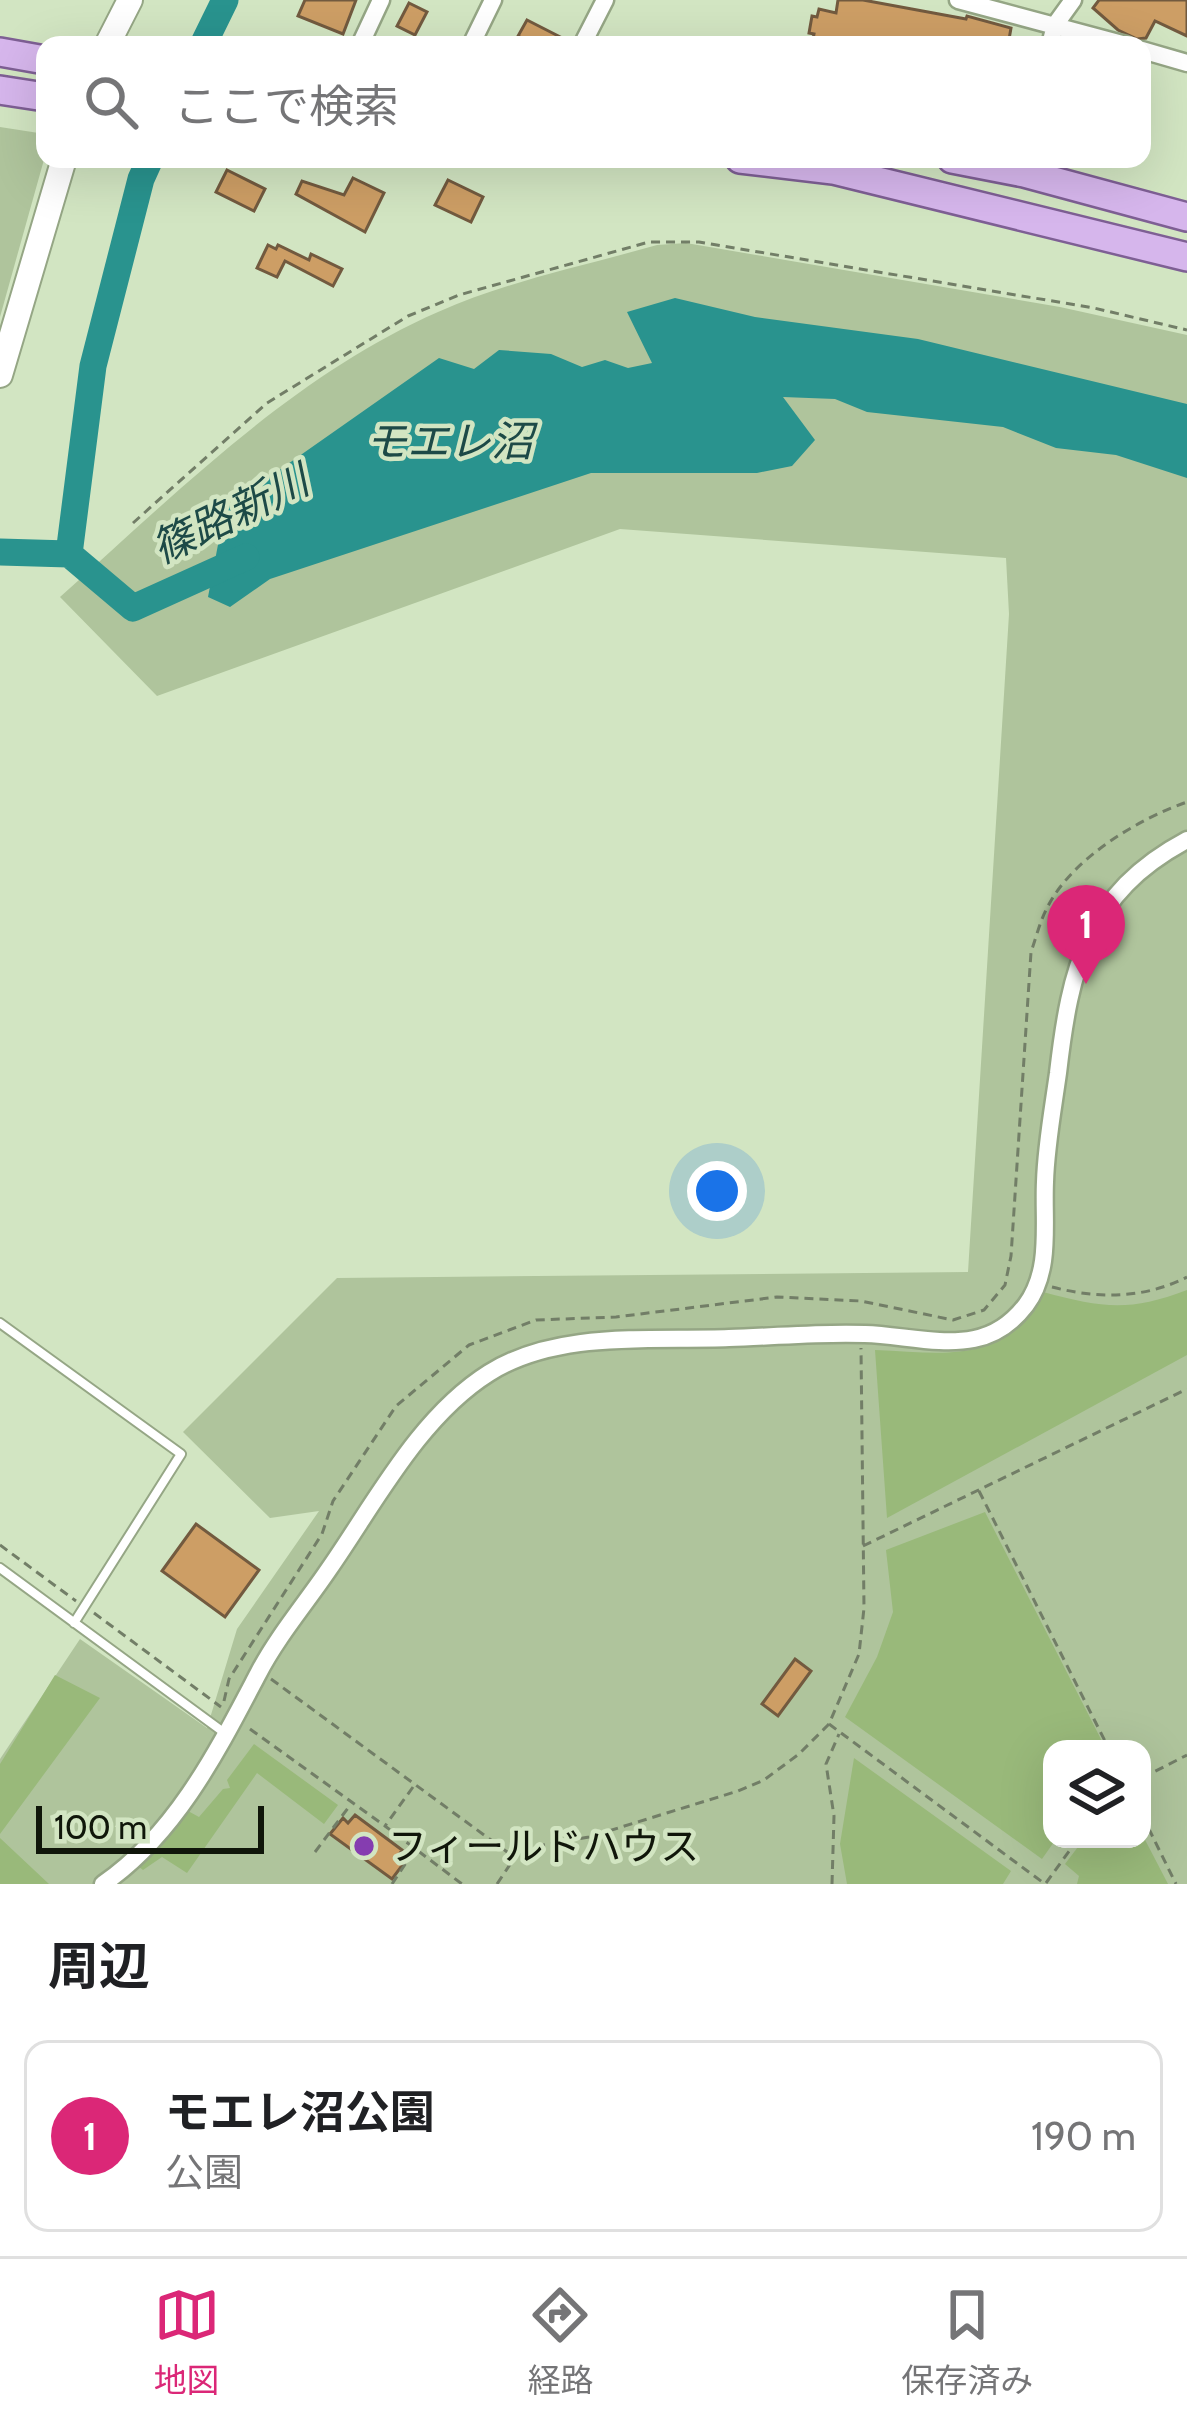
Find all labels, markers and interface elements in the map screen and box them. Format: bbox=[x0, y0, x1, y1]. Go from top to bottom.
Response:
search box bbox=[36, 36, 1151, 168]
icon: search bbox=[78, 69, 144, 135]
text: ここで検索 bbox=[174, 79, 399, 133]
water label: モエレ沼 bbox=[365, 415, 538, 467]
water label: 篠路新川 bbox=[143, 452, 320, 574]
pin: 1 bbox=[1047, 885, 1125, 984]
your location bbox=[687, 1161, 747, 1221]
map controls bbox=[1043, 1740, 1151, 1848]
button: layers bbox=[1043, 1740, 1151, 1848]
scale bar bbox=[36, 1800, 264, 1853]
text: 100 m bbox=[54, 1807, 147, 1847]
place label: フィールドハウス bbox=[388, 1822, 699, 1870]
marker: フィールドハウス bbox=[351, 1833, 377, 1859]
text: 周辺 bbox=[48, 1935, 150, 1997]
text: モエレ沼公園 bbox=[165, 2085, 435, 2139]
text: 1 bbox=[83, 2112, 97, 2160]
text: 190 m bbox=[1031, 2112, 1136, 2160]
text: 公園 bbox=[165, 2148, 243, 2196]
tab: 地図 bbox=[154, 2282, 220, 2402]
tab: 経路 bbox=[527, 2282, 593, 2402]
tab: 保存済み bbox=[901, 2282, 1033, 2402]

